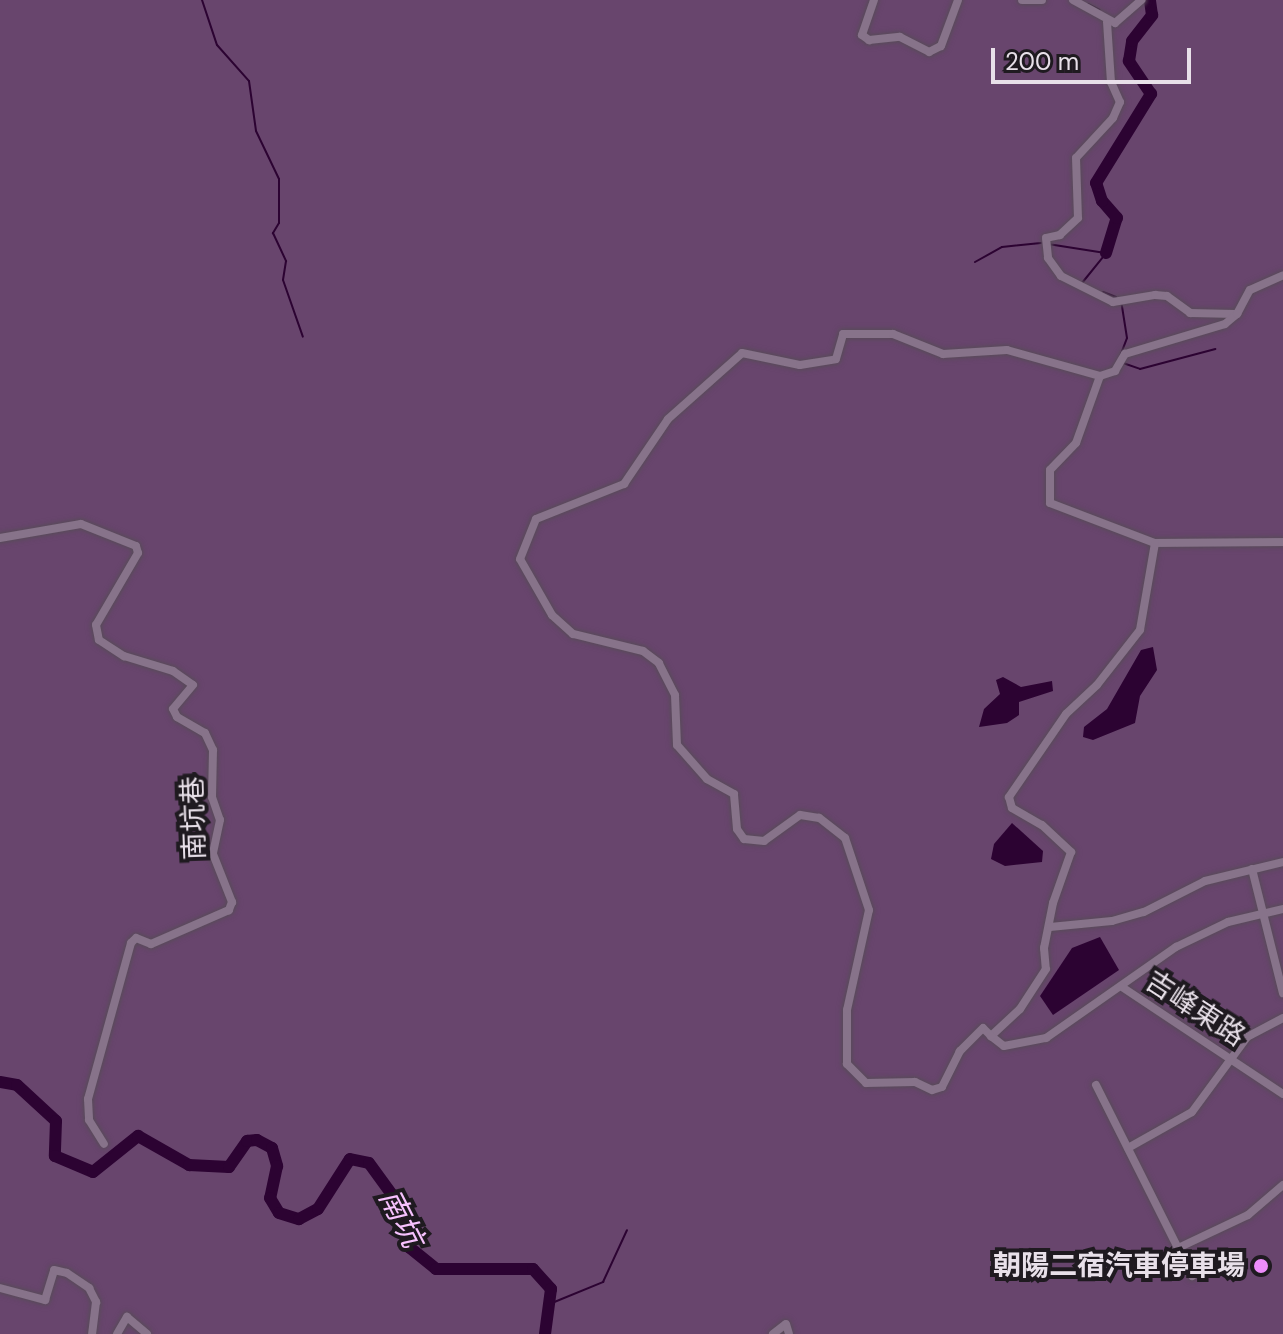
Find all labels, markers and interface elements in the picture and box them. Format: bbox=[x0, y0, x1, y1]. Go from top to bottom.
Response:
scale bar bbox=[995, 32, 1195, 82]
text: 200 m bbox=[1005, 46, 1079, 77]
street label: 南坑巷 bbox=[176, 775, 212, 861]
street label: 吉峰東路 bbox=[1139, 964, 1251, 1054]
water label: 南坑 bbox=[371, 1183, 431, 1253]
place label: 朝陽二宿汽車停車場 bbox=[993, 1249, 1245, 1283]
marker: 朝陽二宿汽車停車場 bbox=[1252, 1257, 1270, 1275]

